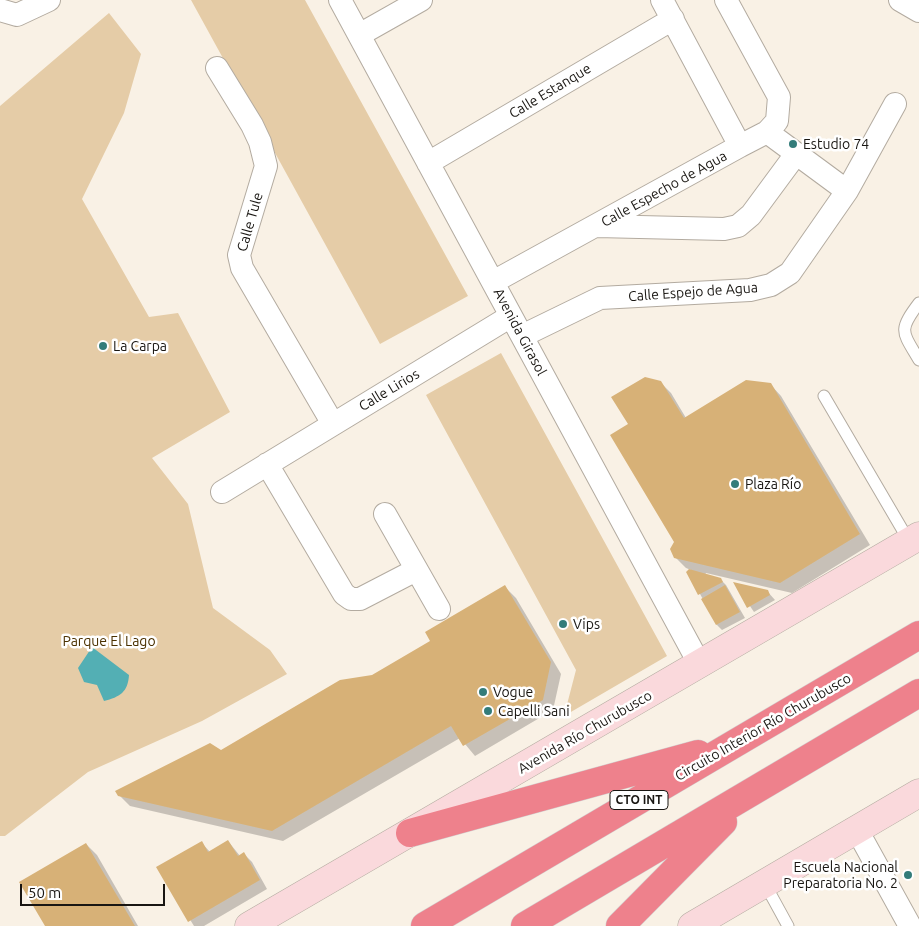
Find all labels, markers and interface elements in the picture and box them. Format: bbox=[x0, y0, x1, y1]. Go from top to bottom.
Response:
street label: Calle Estanque bbox=[506, 60, 594, 122]
place label: Estudio 74 bbox=[803, 136, 869, 152]
marker: Estudio 74 bbox=[787, 138, 799, 150]
street label: Calle Especho de Agua bbox=[598, 147, 730, 231]
street label: Calle Tule bbox=[234, 190, 266, 254]
street label: Calle Espejo de Agua bbox=[627, 279, 759, 305]
street label: Avenida Girasol bbox=[490, 285, 550, 379]
place label: La Carpa bbox=[113, 338, 167, 354]
marker: La Carpa bbox=[97, 340, 109, 352]
street label: Calle Lirios bbox=[356, 365, 422, 415]
place label: Plaza Río bbox=[745, 476, 801, 492]
marker: Plaza Río bbox=[729, 478, 741, 490]
place label: Vips bbox=[573, 616, 600, 632]
marker: Vips bbox=[557, 618, 569, 630]
park label: Parque El Lago bbox=[62, 633, 156, 649]
street label: Circuito Interior Río Churubusco bbox=[672, 670, 854, 784]
place label: Vogue bbox=[493, 684, 533, 700]
marker: Vogue bbox=[477, 686, 489, 698]
street label: Avenida Río Churubusco bbox=[515, 687, 655, 777]
place label: Capelli Sani bbox=[498, 703, 570, 719]
marker: Capelli Sani bbox=[482, 705, 494, 717]
road number: CTO INT bbox=[610, 790, 668, 810]
place label: Escuela Nacional Preparatoria No. 2 bbox=[783, 859, 898, 892]
marker: Escuela Nacional Preparatoria No. 2 bbox=[902, 869, 914, 881]
scale bar bbox=[22, 874, 168, 906]
text: 50 m bbox=[28, 884, 61, 901]

